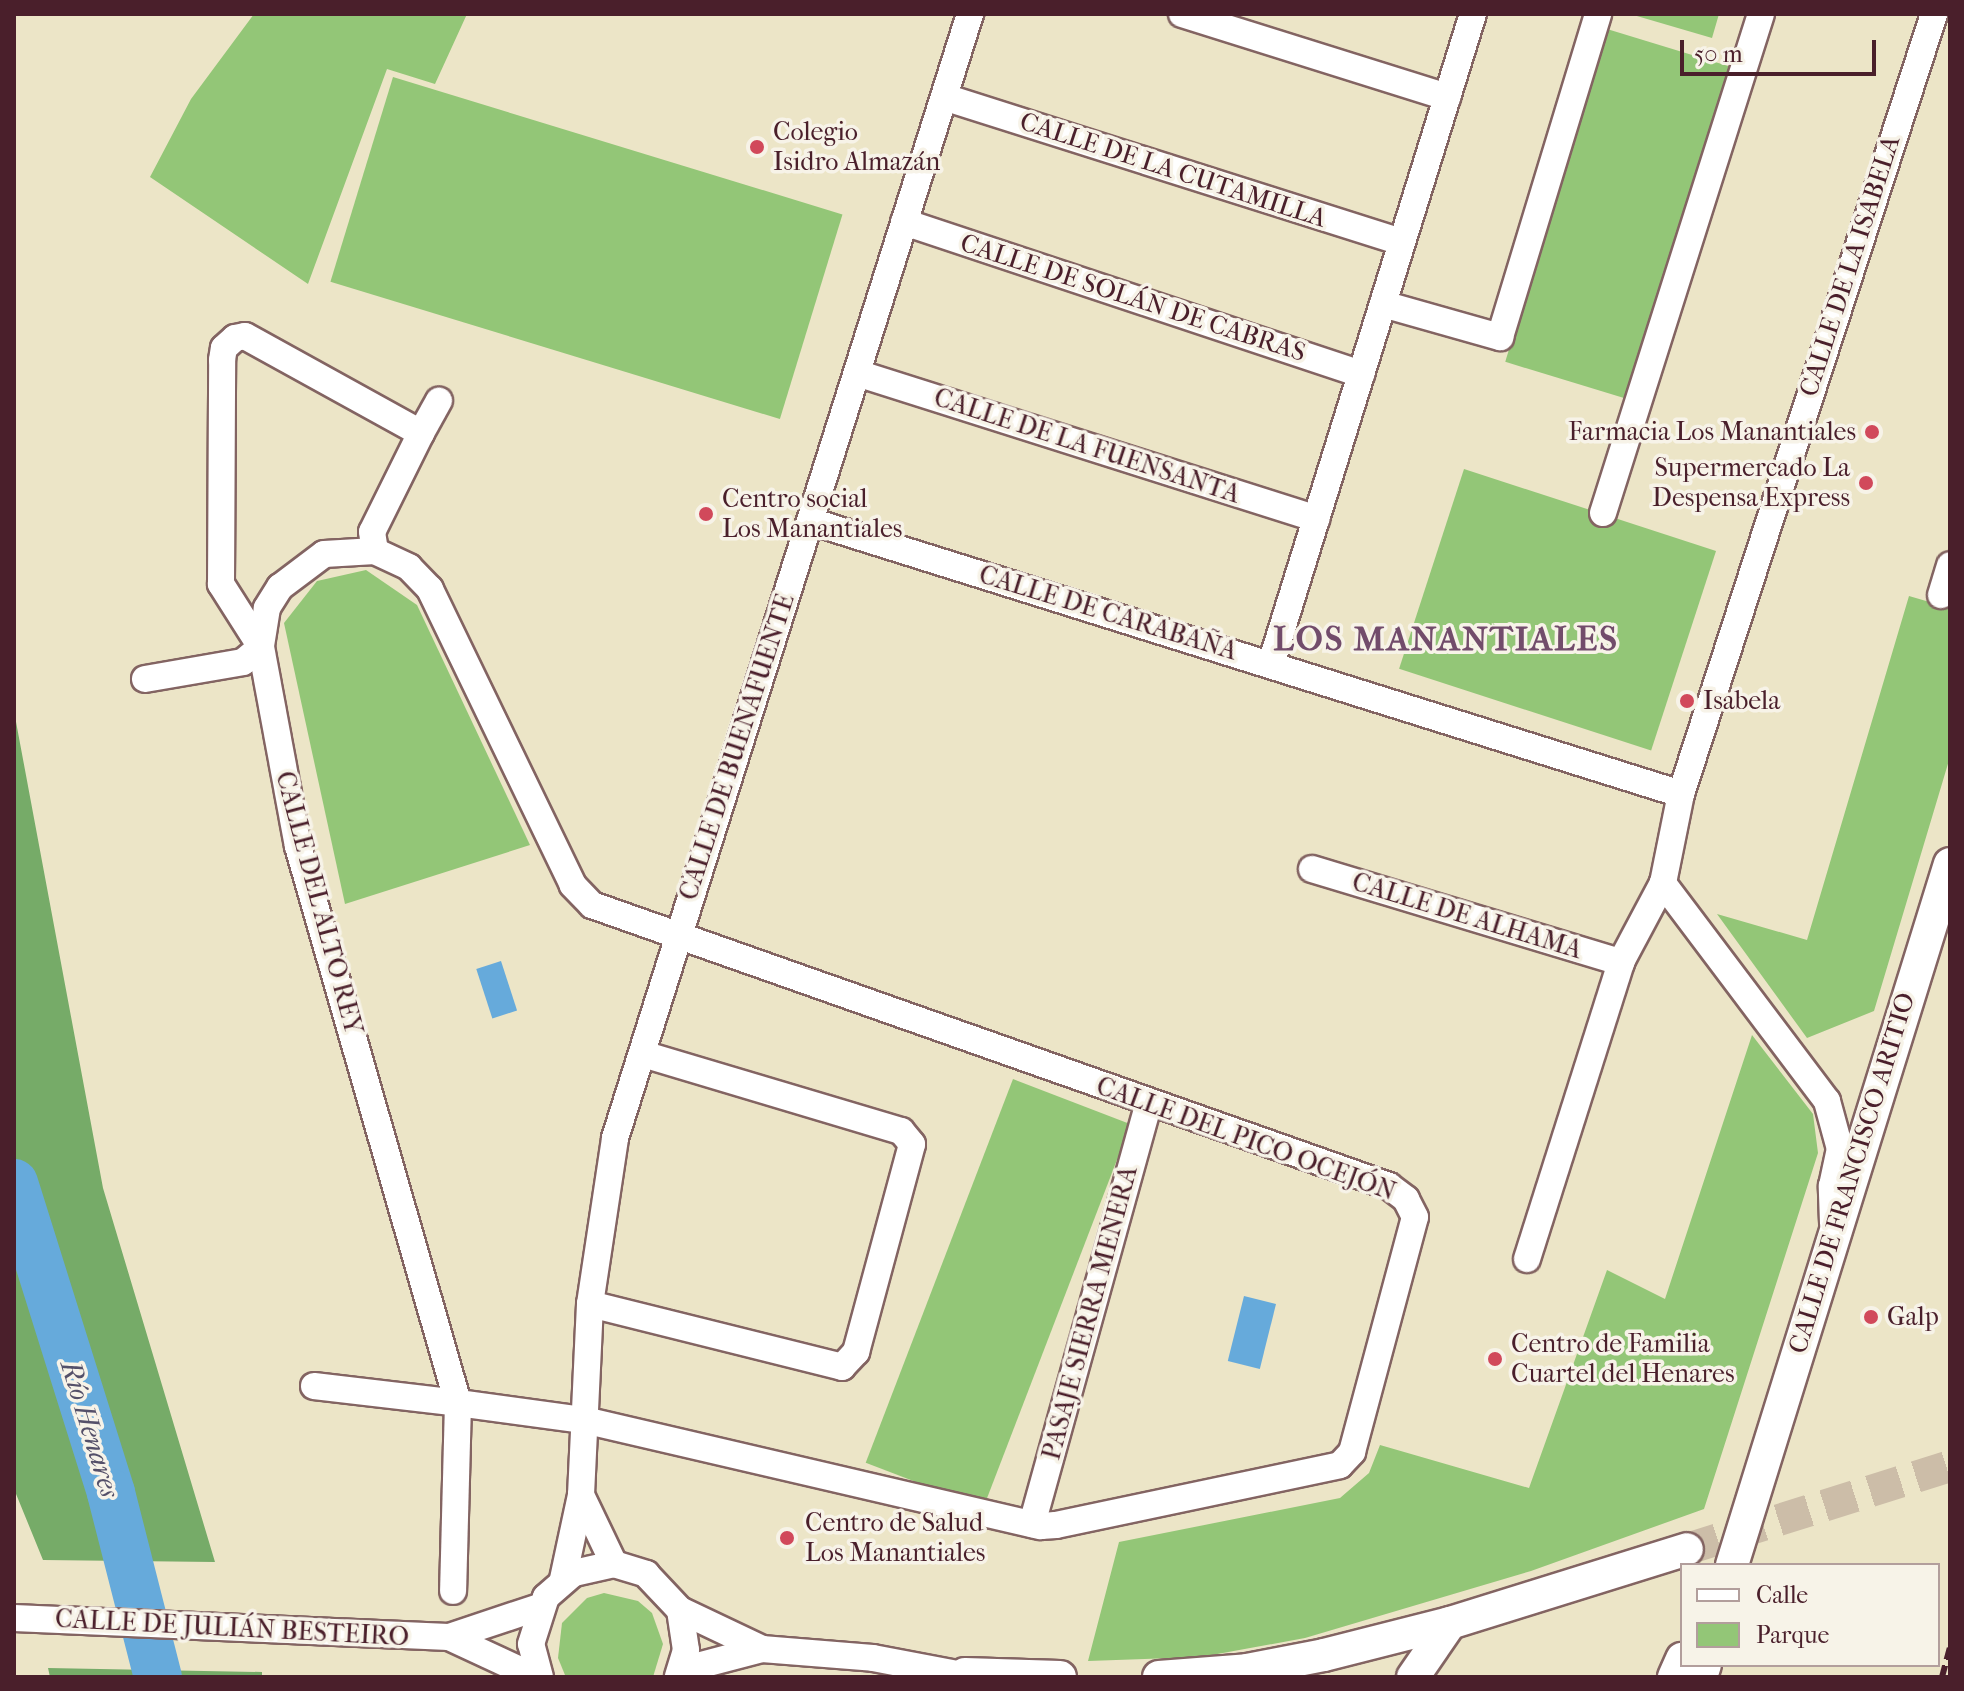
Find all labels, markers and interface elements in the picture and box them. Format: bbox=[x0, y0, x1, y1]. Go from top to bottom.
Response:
scale bar bbox=[1684, 24, 1880, 74]
text: 50 m bbox=[1694, 40, 1743, 68]
street label: CALLE DE LA CUTAMILLA bbox=[1016, 106, 1330, 234]
place label: Colegio Isidro Almazán bbox=[773, 116, 940, 178]
street label: CALLE DE LA ISABELA bbox=[1793, 132, 1907, 400]
marker: Colegio Isidro Almazán bbox=[748, 138, 766, 156]
street label: CALLE DE SOLÁN DE CABRAS bbox=[956, 227, 1310, 369]
street label: CALLE DE LA FUENSANTA bbox=[930, 382, 1244, 510]
place label: Farmacia Los Manantiales bbox=[1568, 416, 1856, 448]
marker: Farmacia Los Manantiales bbox=[1863, 423, 1881, 441]
place label: Supermercado La Despensa Express bbox=[1652, 452, 1850, 514]
marker: Supermercado La Despensa Express bbox=[1857, 474, 1875, 492]
place label: Centro social Los Manantiales bbox=[722, 483, 902, 544]
marker: Centro social Los Manantiales bbox=[697, 505, 715, 523]
street label: CALLE DE CARABAÑA bbox=[975, 559, 1241, 667]
street label: CALLE DE BUENAFUENTE bbox=[673, 590, 801, 904]
district label: LOS MANANTIALES bbox=[1273, 620, 1619, 660]
place label: Isabela bbox=[1703, 685, 1780, 717]
marker: Isabela bbox=[1678, 692, 1696, 710]
street label: CALLE DEL ALTO REY bbox=[269, 768, 369, 1038]
street label: CALLE DE ALHAMA bbox=[1348, 866, 1586, 966]
street label: CALLE DE FRANCISCO ARITIO bbox=[1782, 989, 1922, 1357]
street label: CALLE DEL PICO OCEJÓN bbox=[1092, 1070, 1400, 1208]
street label: PASAJE SIERRA MENERA bbox=[1036, 1163, 1144, 1463]
place label: Galp bbox=[1887, 1301, 1939, 1333]
marker: Galp bbox=[1862, 1308, 1880, 1326]
place label: Centro de Familia Cuartel del Henares bbox=[1511, 1328, 1735, 1390]
marker: Centro de Familia Cuartel del Henares bbox=[1486, 1350, 1504, 1368]
water label: Río Henares bbox=[53, 1356, 127, 1502]
place label: Centro de Salud Los Manantiales bbox=[805, 1507, 985, 1568]
marker: Centro de Salud Los Manantiales bbox=[776, 1527, 798, 1549]
legend bbox=[1680, 1563, 1940, 1667]
text: Calle bbox=[1756, 1581, 1808, 1609]
street label: CALLE DE JULIÁN BESTEIRO bbox=[54, 1603, 410, 1653]
text: Parque bbox=[1756, 1621, 1829, 1649]

